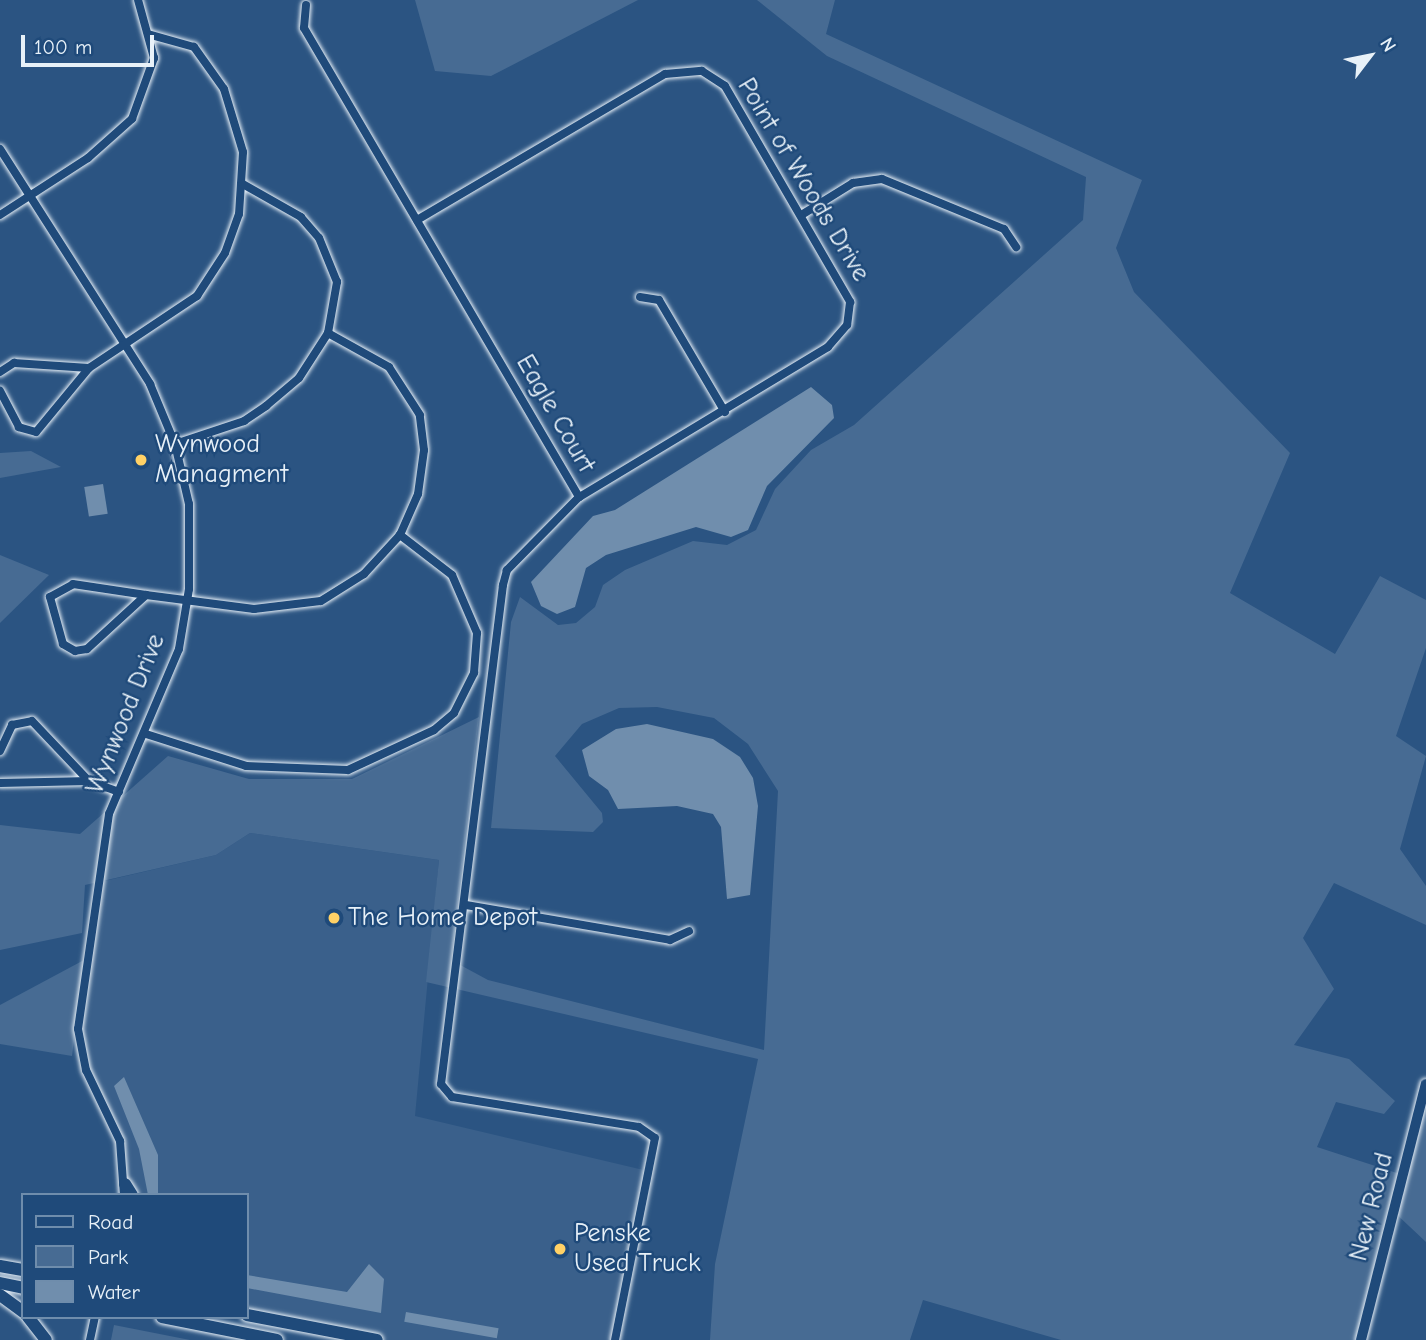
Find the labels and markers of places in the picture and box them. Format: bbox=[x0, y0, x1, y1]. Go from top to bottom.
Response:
place label: Wynwood Managment bbox=[155, 429, 288, 490]
marker: Wynwood Managment bbox=[133, 452, 149, 468]
place label: The Home Depot bbox=[348, 902, 537, 934]
marker: The Home Depot bbox=[326, 910, 342, 926]
place label: Penske Used Truck bbox=[574, 1218, 700, 1280]
marker: Penske Used Truck bbox=[552, 1241, 568, 1257]

